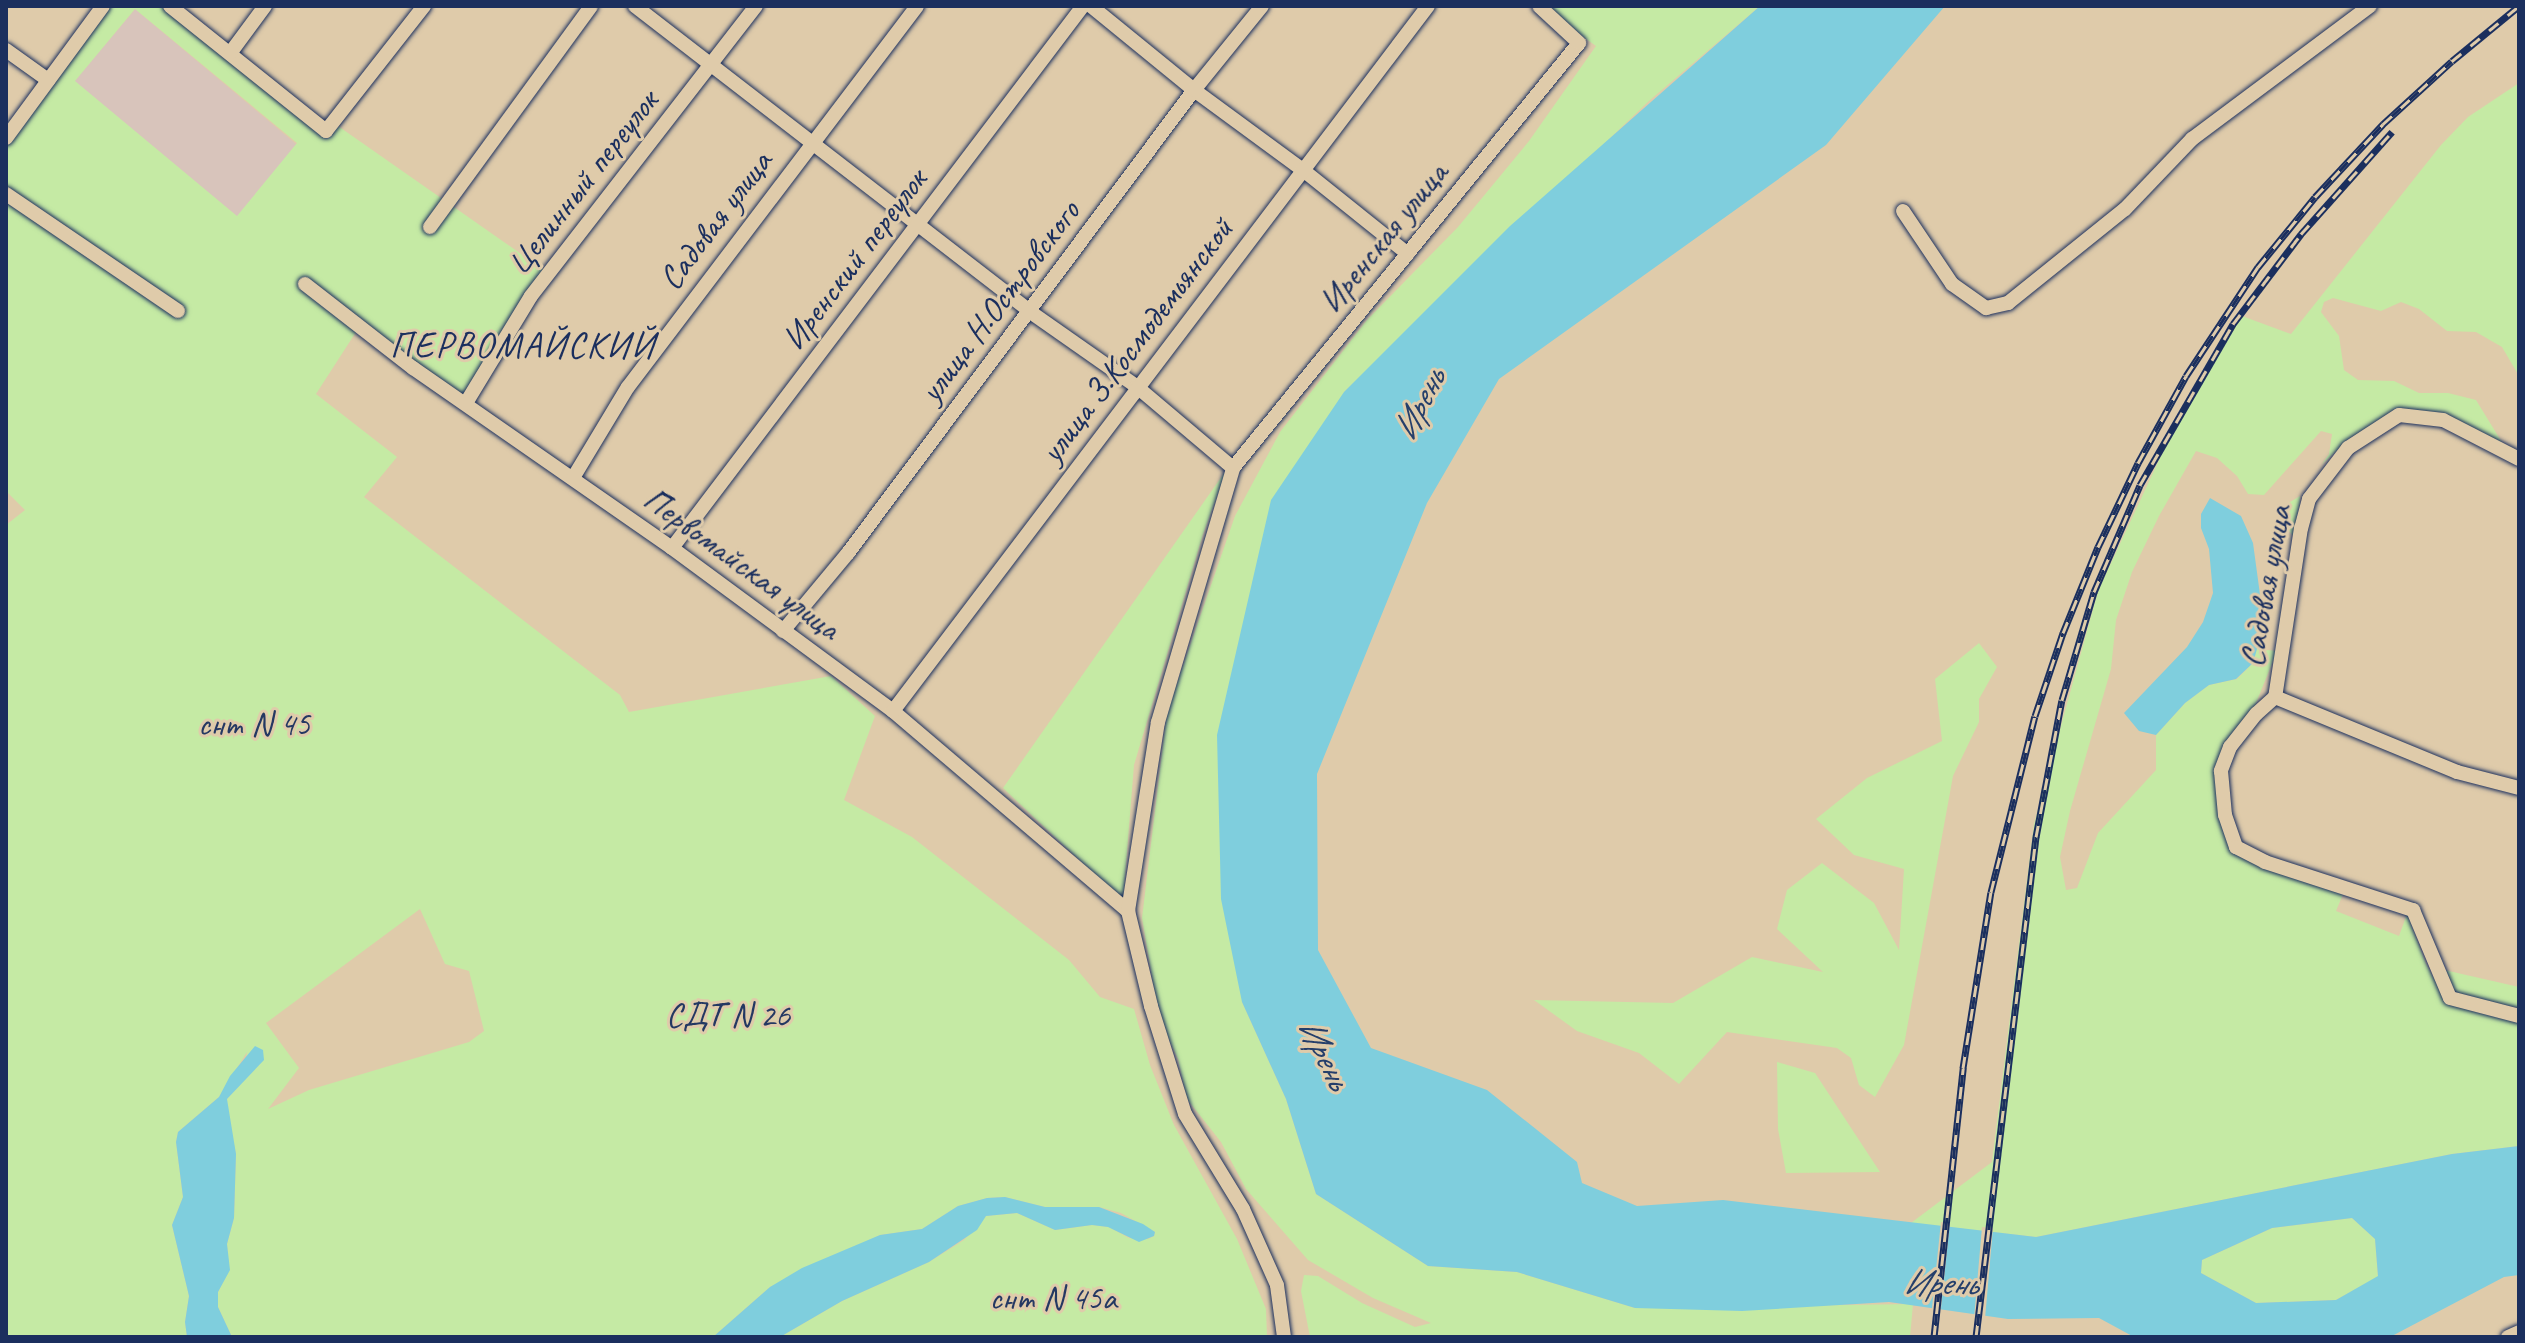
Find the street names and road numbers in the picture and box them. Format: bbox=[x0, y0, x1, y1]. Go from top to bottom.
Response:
street label: Целинный переулок bbox=[497, 82, 667, 282]
street label: Садовая улица bbox=[649, 142, 781, 298]
street label: Иренская улица bbox=[1310, 153, 1456, 321]
street label: Иренский переулок bbox=[773, 160, 935, 358]
street label: улица Н.Островского bbox=[910, 192, 1088, 410]
street label: улица З.Космодемьянской bbox=[1031, 210, 1241, 470]
street label: Первомайская улица bbox=[635, 477, 849, 649]
street label: Садовая улица bbox=[2231, 501, 2299, 671]

